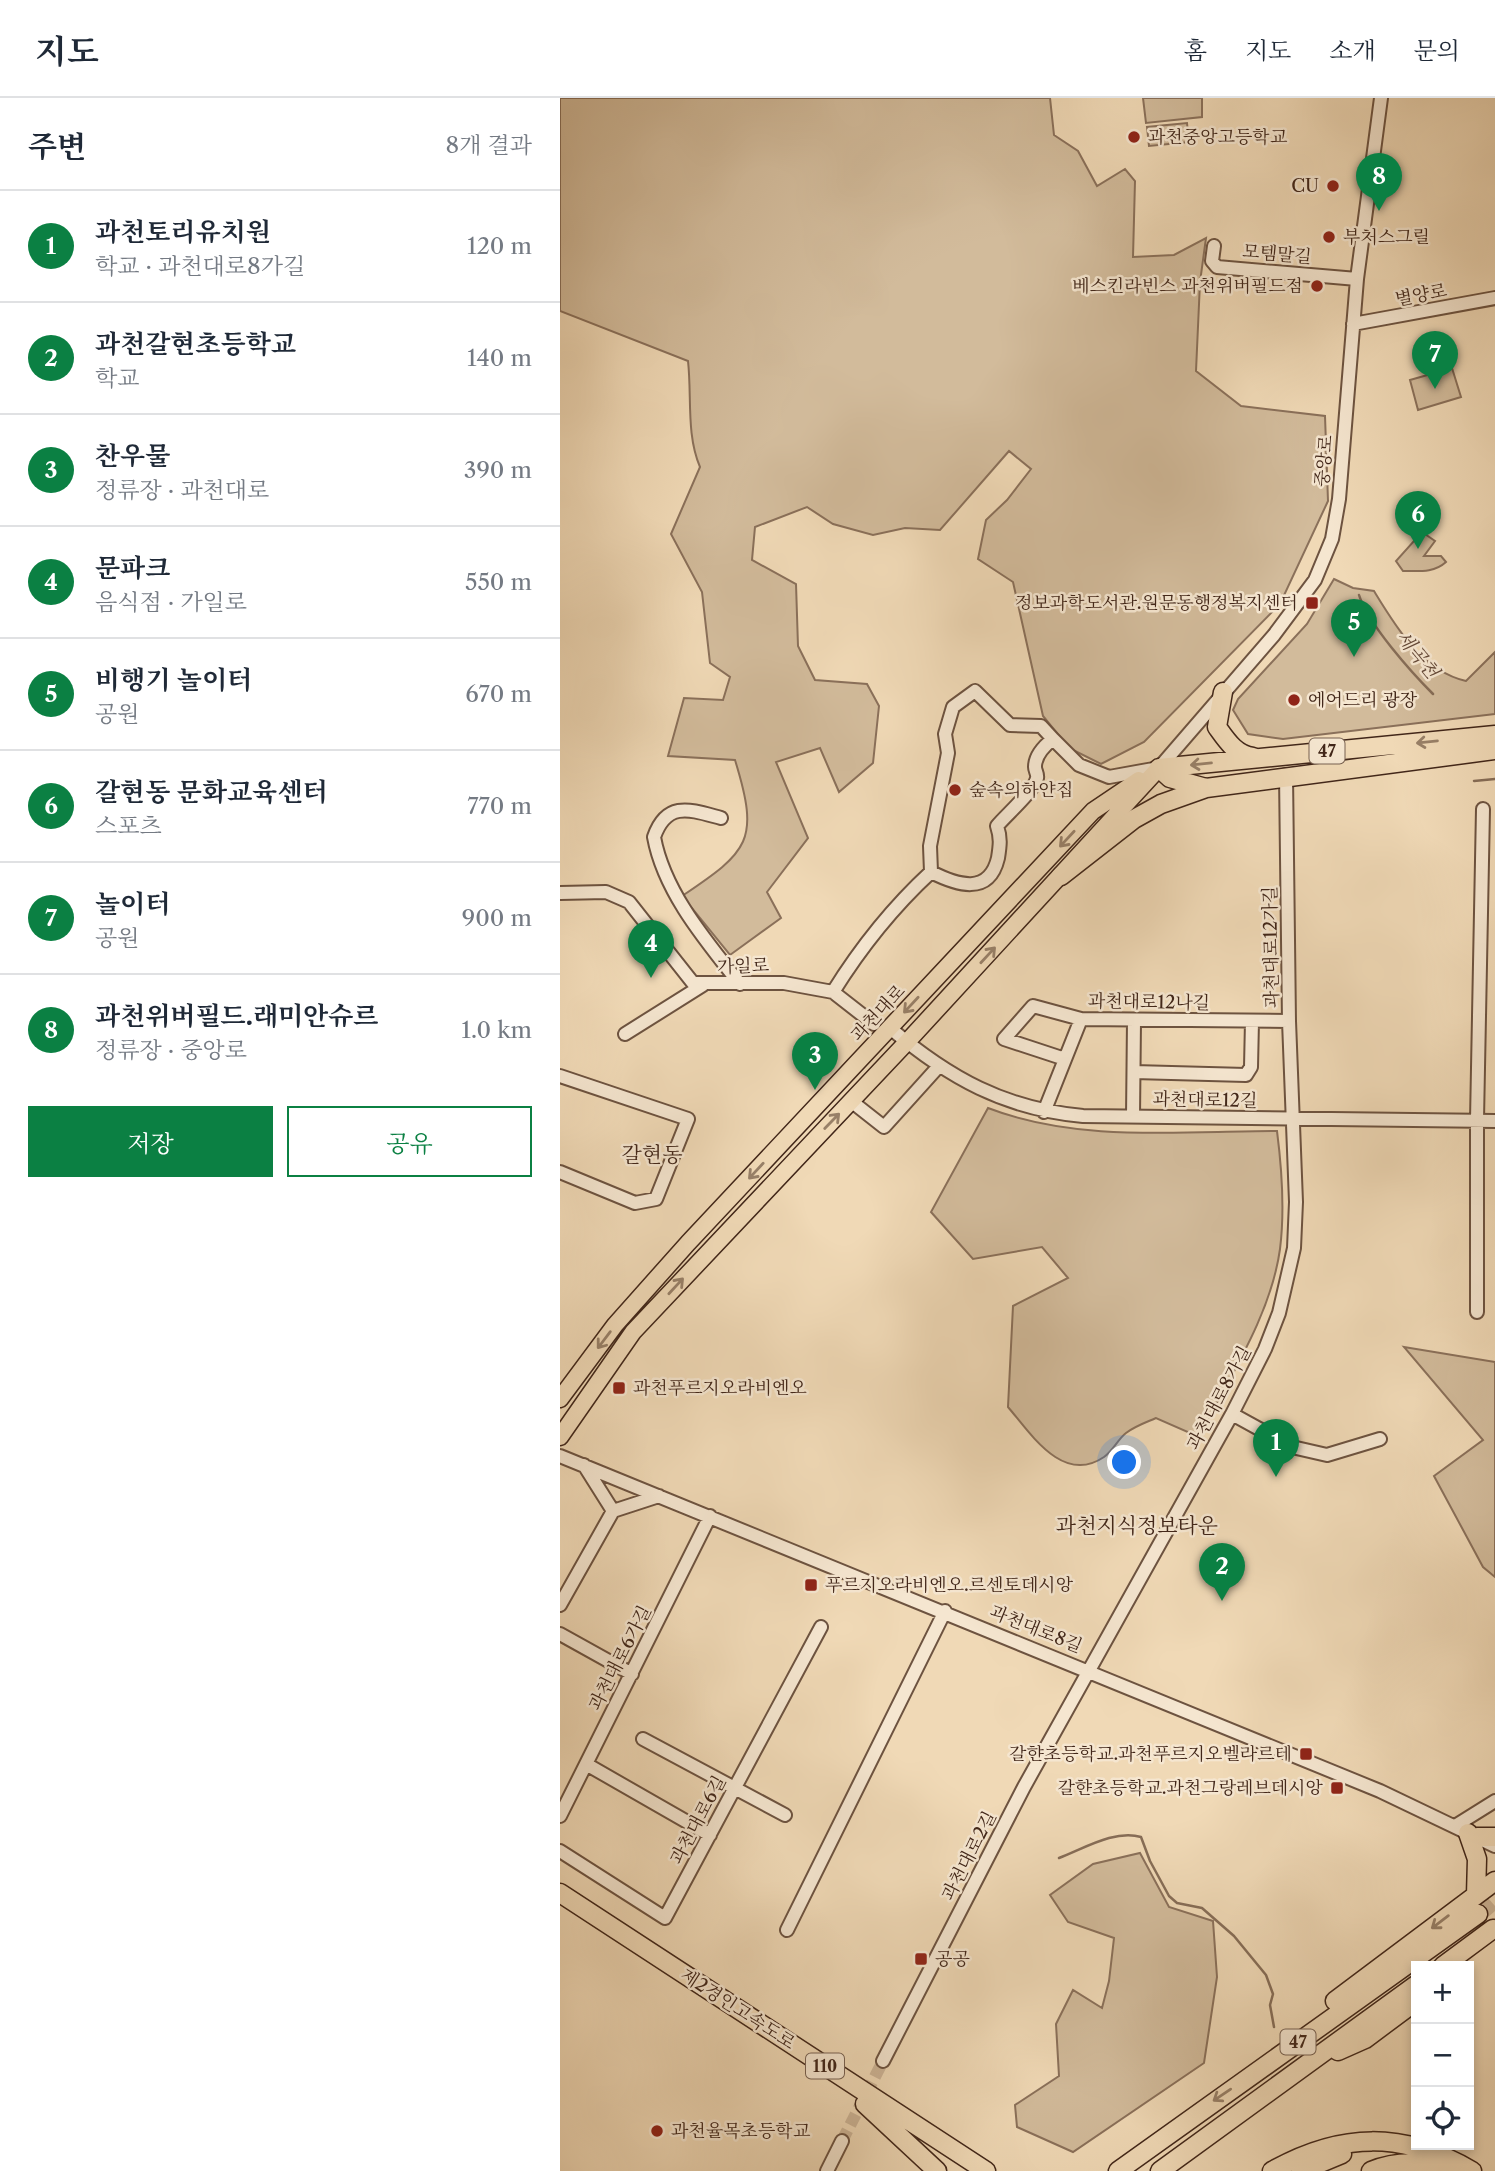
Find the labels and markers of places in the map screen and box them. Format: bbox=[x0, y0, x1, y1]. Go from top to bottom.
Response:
place label: 과천중앙고등학교 bbox=[1148, 126, 1288, 148]
marker: 과천중앙고등학교 bbox=[1126, 129, 1142, 145]
pin: 8 bbox=[1356, 153, 1402, 211]
place label: CU bbox=[1291, 175, 1319, 197]
marker: CU bbox=[1325, 178, 1341, 194]
place label: 부처스그릴 bbox=[1343, 226, 1430, 248]
marker: 부처스그릴 bbox=[1321, 229, 1337, 245]
place label: 베스킨라빈스 과천위버필드점 bbox=[1072, 275, 1303, 297]
marker: 베스킨라빈스 과천위버필드점 bbox=[1309, 278, 1325, 294]
pin: 7 bbox=[1412, 331, 1458, 389]
pin: 6 bbox=[1395, 491, 1441, 549]
place label: 정보과학도서관.원문동행정복지센터 bbox=[1015, 592, 1298, 614]
marker: 정보과학도서관.원문동행정복지센터 bbox=[1304, 595, 1320, 611]
pin: 5 bbox=[1331, 599, 1377, 657]
place label: 에어드리 광장 bbox=[1308, 689, 1418, 711]
marker: 에어드리 광장 bbox=[1286, 692, 1302, 708]
place label: 숲속의하얀집 bbox=[969, 779, 1073, 801]
marker: 숲속의하얀집 bbox=[947, 782, 963, 798]
pin: 4 bbox=[628, 920, 674, 978]
pin: 3 bbox=[792, 1032, 838, 1090]
place label: 과천푸르지오라비엔오 bbox=[633, 1377, 807, 1399]
marker: 과천푸르지오라비엔오 bbox=[611, 1380, 627, 1396]
pin: 1 bbox=[1253, 1419, 1299, 1477]
pin: 2 bbox=[1199, 1543, 1245, 1601]
place label: 푸르지오라비엔오.르센토데시앙 bbox=[825, 1574, 1074, 1596]
marker: 푸르지오라비엔오.르센토데시앙 bbox=[803, 1577, 819, 1593]
place label: 갈햔초등학교.과천푸르지오벨라르테 bbox=[1009, 1743, 1292, 1765]
marker: 갈햔초등학교.과천푸르지오벨라르테 bbox=[1298, 1746, 1314, 1762]
place label: 갈햔초등학교.과천그랑레브데시앙 bbox=[1057, 1777, 1324, 1799]
marker: 갈햔초등학교.과천그랑레브데시앙 bbox=[1329, 1780, 1345, 1796]
place label: 공공 bbox=[935, 1948, 970, 1970]
marker: 공공 bbox=[913, 1951, 929, 1967]
place label: 과천율목초등학교 bbox=[671, 2120, 811, 2142]
marker: 과천율목초등학교 bbox=[649, 2123, 665, 2139]

